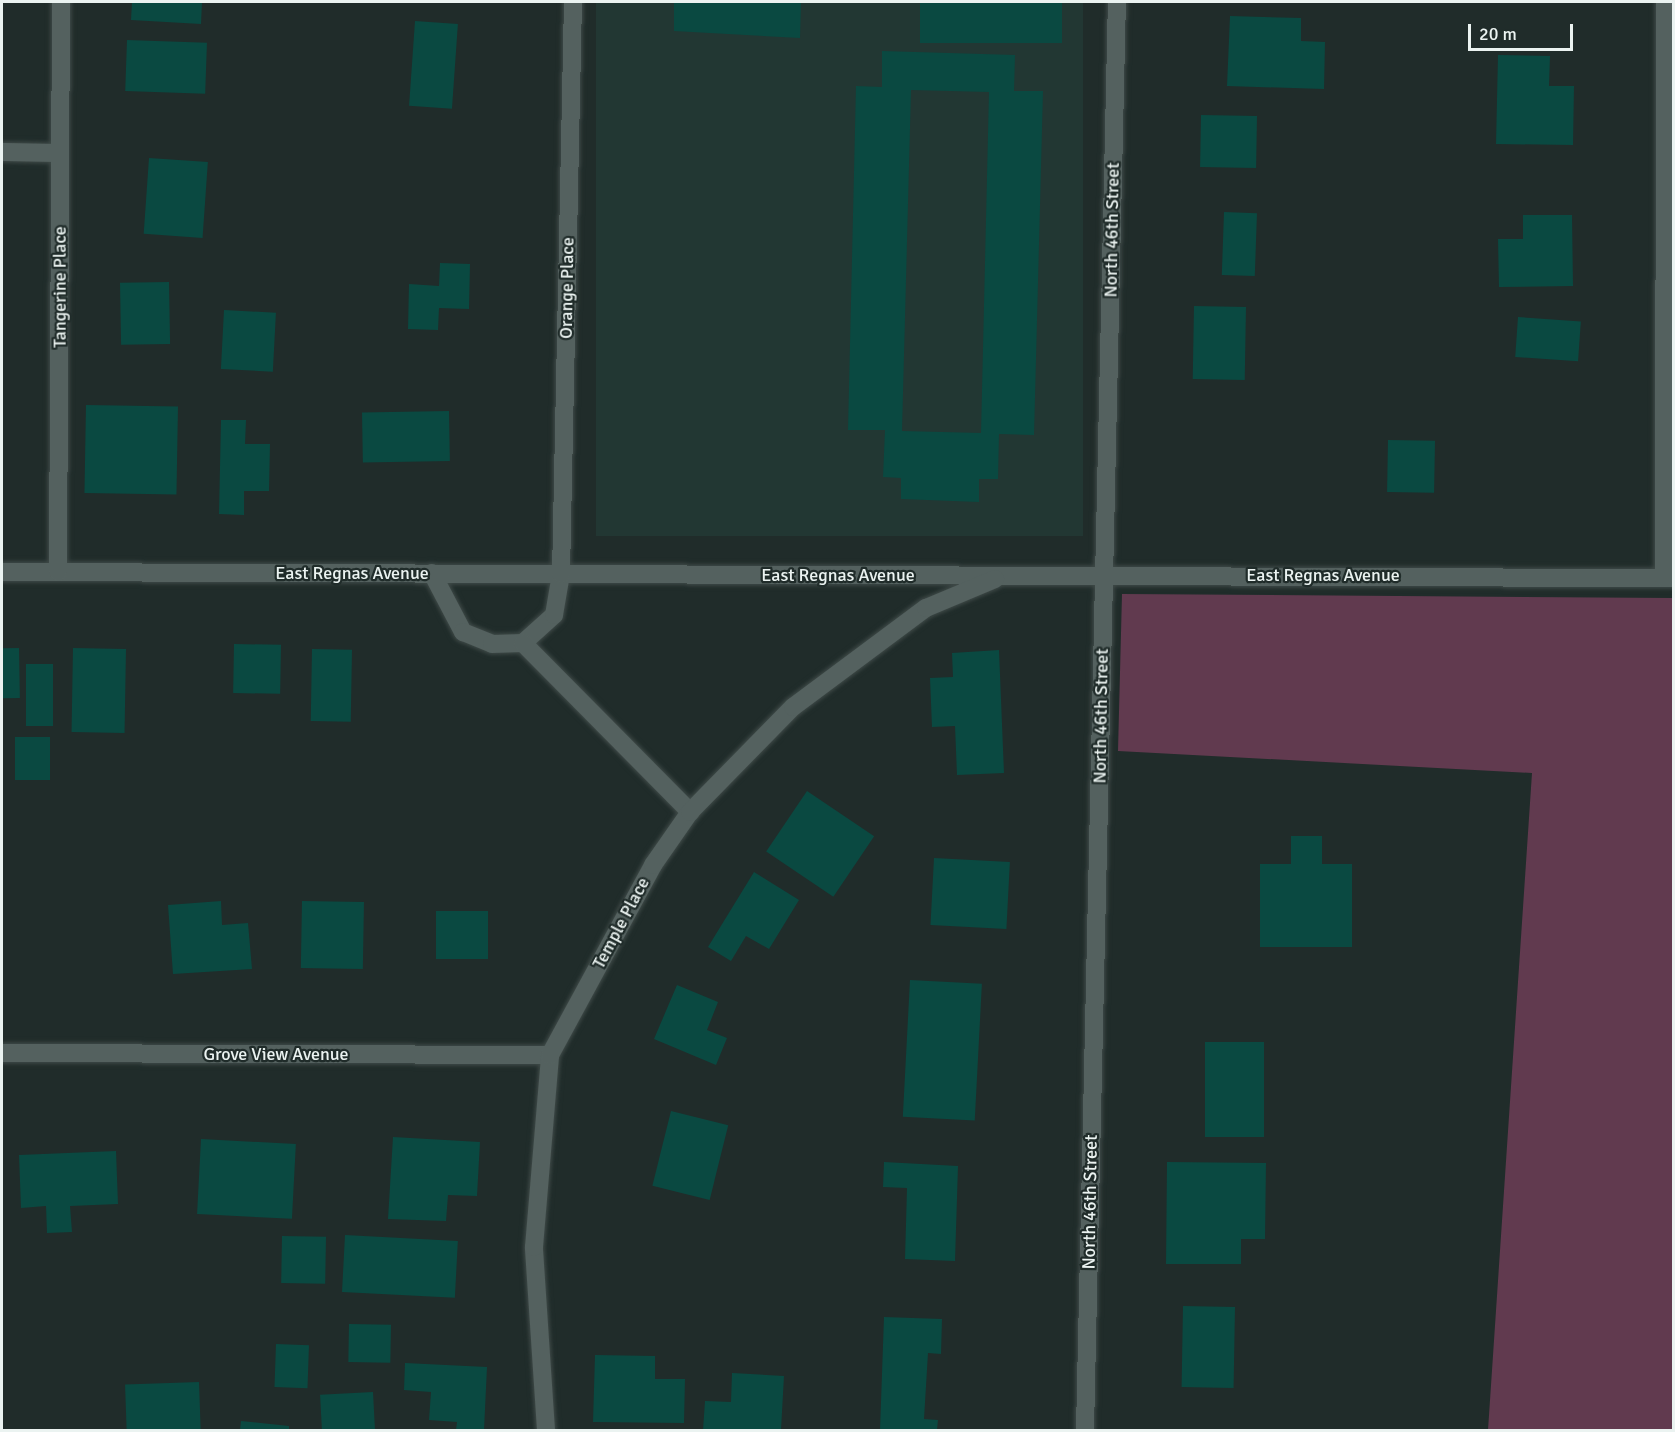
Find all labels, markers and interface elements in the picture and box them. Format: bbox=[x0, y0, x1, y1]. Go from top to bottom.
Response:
scale bar bbox=[1471, 12, 1576, 50]
text: 20 m bbox=[1479, 23, 1517, 45]
street label: North 46th Street bbox=[1100, 162, 1124, 298]
street label: Tangerine Place bbox=[49, 226, 71, 348]
street label: Orange Place bbox=[555, 237, 579, 339]
street label: East Regnas Avenue bbox=[275, 562, 429, 584]
street label: East Regnas Avenue bbox=[761, 564, 915, 586]
street label: East Regnas Avenue bbox=[1246, 564, 1400, 586]
street label: North 46th Street bbox=[1089, 648, 1113, 784]
street label: Temple Place bbox=[588, 874, 654, 972]
street label: Grove View Avenue bbox=[203, 1043, 349, 1065]
street label: North 46th Street bbox=[1078, 1134, 1102, 1270]

